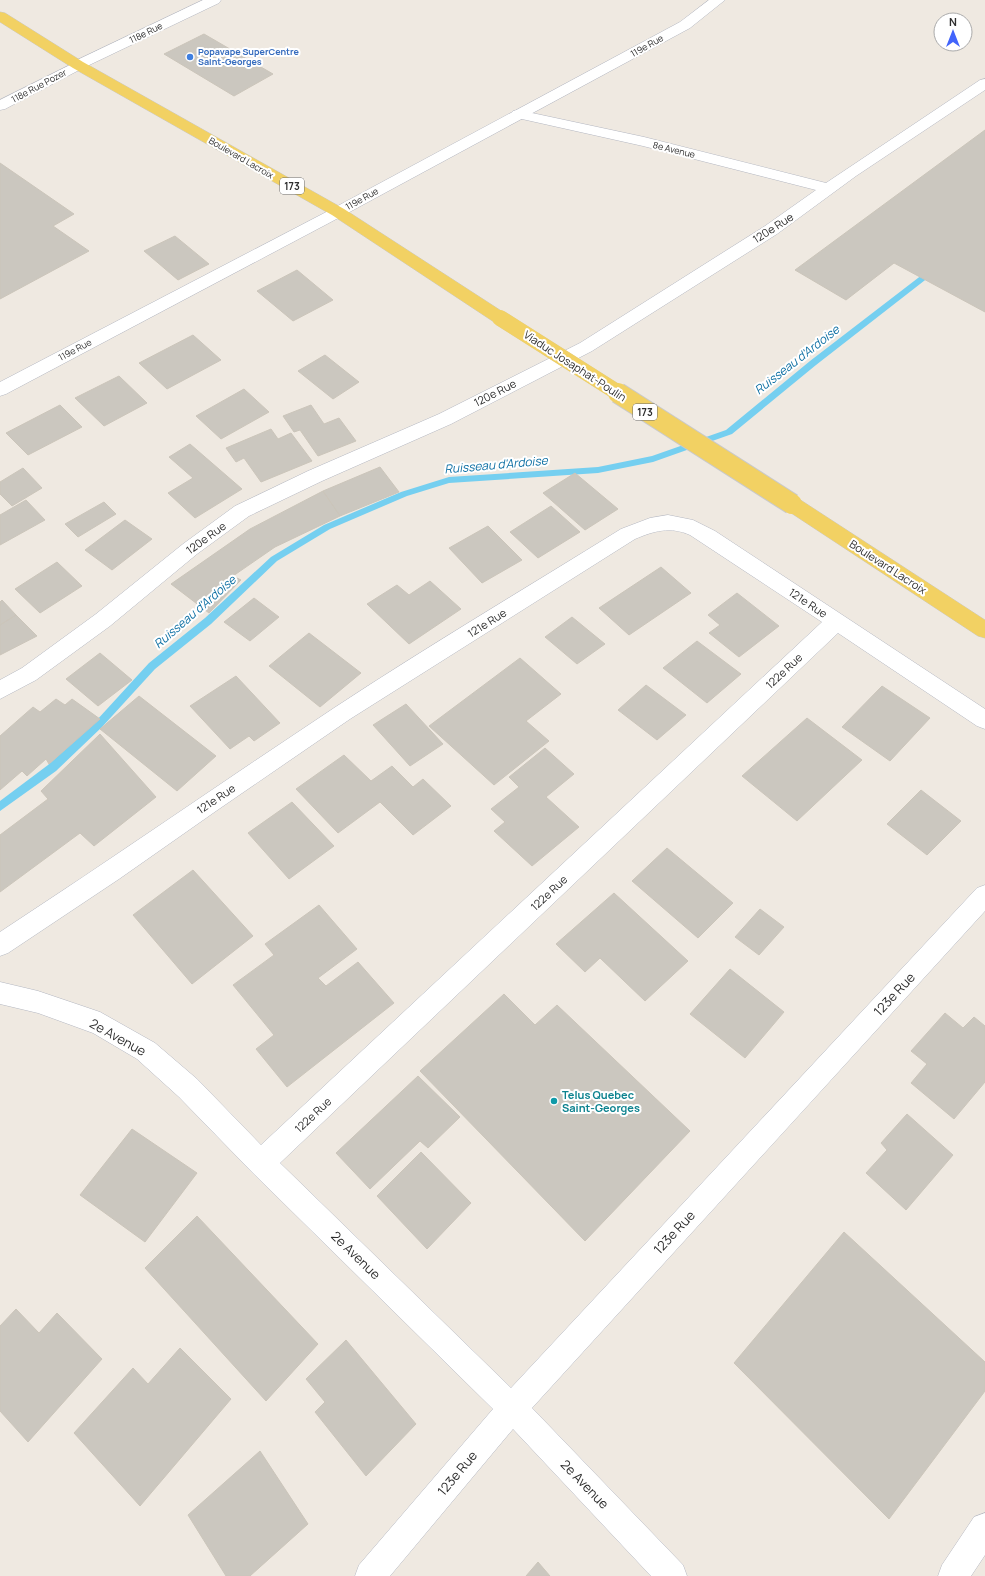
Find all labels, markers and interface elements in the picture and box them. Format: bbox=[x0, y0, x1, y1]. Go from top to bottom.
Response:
north arrow bbox=[933, 12, 973, 52]
text: N bbox=[949, 14, 957, 29]
street label: 118e Rue bbox=[127, 19, 165, 46]
street label: 119e Rue bbox=[628, 31, 666, 60]
place label: Popavape SuperCentre Saint-Georges bbox=[198, 45, 299, 68]
marker: Popavape SuperCentre Saint-Georges bbox=[185, 52, 195, 62]
street label: 118e Rue Pozer bbox=[9, 65, 69, 106]
street label: Boulevard Lacroix bbox=[206, 134, 276, 182]
street label: 8e Avenue bbox=[652, 138, 697, 161]
road number: 173 bbox=[280, 178, 304, 194]
street label: 119e Rue bbox=[343, 184, 381, 213]
street label: 120e Rue bbox=[749, 209, 796, 246]
water label: Ruisseau d'Ardoise bbox=[751, 320, 843, 398]
street label: Viaduc Josaphat-Poulin bbox=[521, 327, 629, 404]
street label: 119e Rue bbox=[56, 335, 94, 364]
street label: 120e Rue bbox=[471, 375, 519, 410]
road number: 173 bbox=[633, 404, 657, 420]
water label: Ruisseau d'Ardoise bbox=[444, 451, 549, 477]
street label: 120e Rue bbox=[183, 518, 229, 557]
street label: Boulevard Lacroix bbox=[847, 536, 930, 597]
water label: Ruisseau d'Ardoise bbox=[150, 571, 240, 652]
street label: 121e Rue bbox=[786, 584, 831, 621]
street label: 121e Rue bbox=[464, 604, 510, 640]
street label: 122e Rue bbox=[762, 649, 806, 692]
street label: 121e Rue bbox=[194, 780, 238, 817]
street label: 122e Rue bbox=[527, 871, 571, 914]
street label: 123e Rue bbox=[869, 968, 919, 1020]
street label: 2e Avenue bbox=[86, 1014, 150, 1060]
place label: Telus Quebec Saint-Georges bbox=[562, 1087, 640, 1115]
street label: 122e Rue bbox=[291, 1093, 335, 1136]
marker: Telus Quebec Saint-Georges bbox=[549, 1096, 559, 1106]
street label: 123e Rue bbox=[649, 1206, 699, 1258]
street label: 2e Avenue bbox=[327, 1227, 385, 1283]
street label: 123e Rue bbox=[433, 1446, 481, 1499]
street label: 2e Avenue bbox=[557, 1455, 613, 1513]

